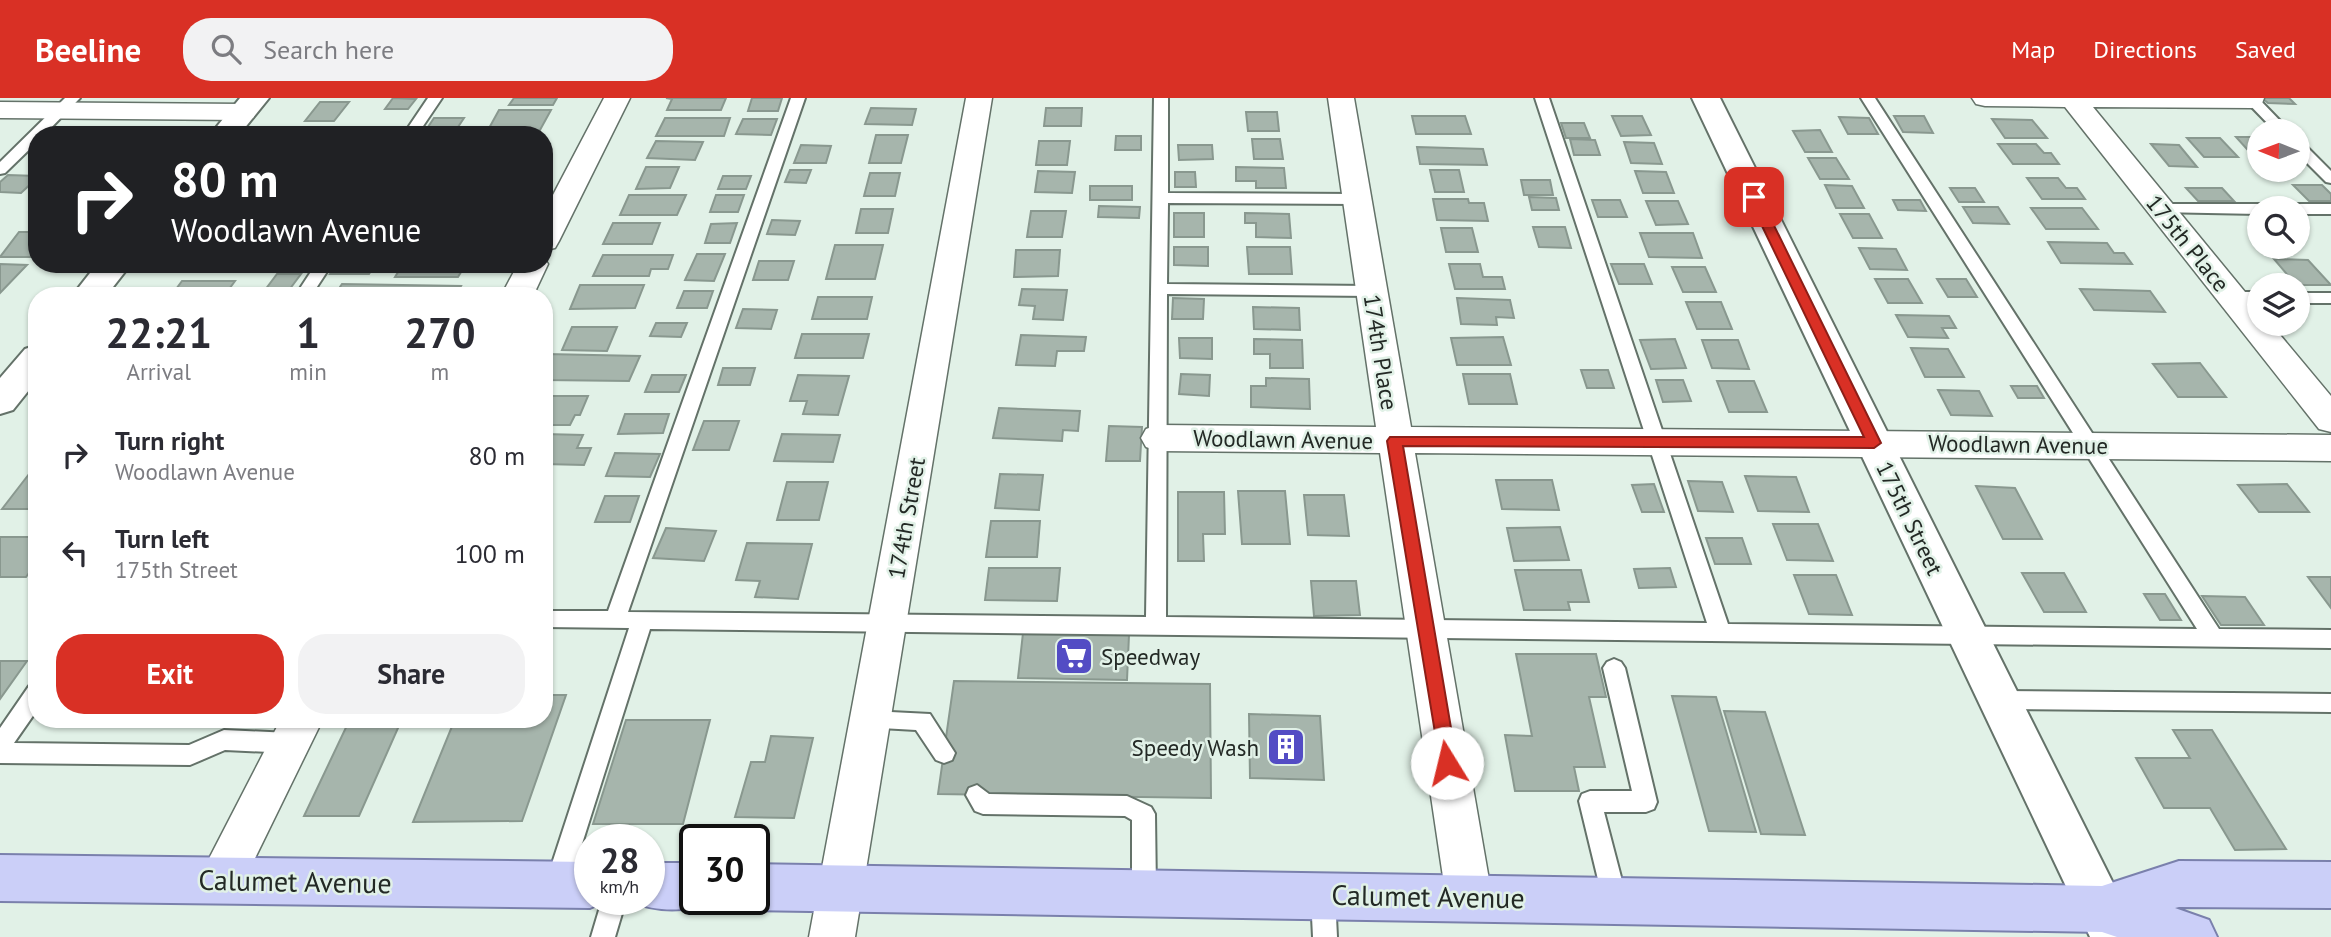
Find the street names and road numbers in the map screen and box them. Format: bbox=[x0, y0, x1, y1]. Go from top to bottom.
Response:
street label: 175th Place bbox=[2140, 189, 2236, 297]
street label: 174th Place bbox=[1358, 292, 1404, 412]
street label: Woodlawn Avenue bbox=[1193, 423, 1373, 455]
street label: Woodlawn Avenue bbox=[1928, 428, 2108, 460]
street label: 174th Street bbox=[881, 455, 931, 581]
street label: 175th Street bbox=[1870, 456, 1950, 580]
street label: Calumet Avenue bbox=[198, 861, 392, 901]
street label: Calumet Avenue bbox=[1331, 876, 1525, 916]

